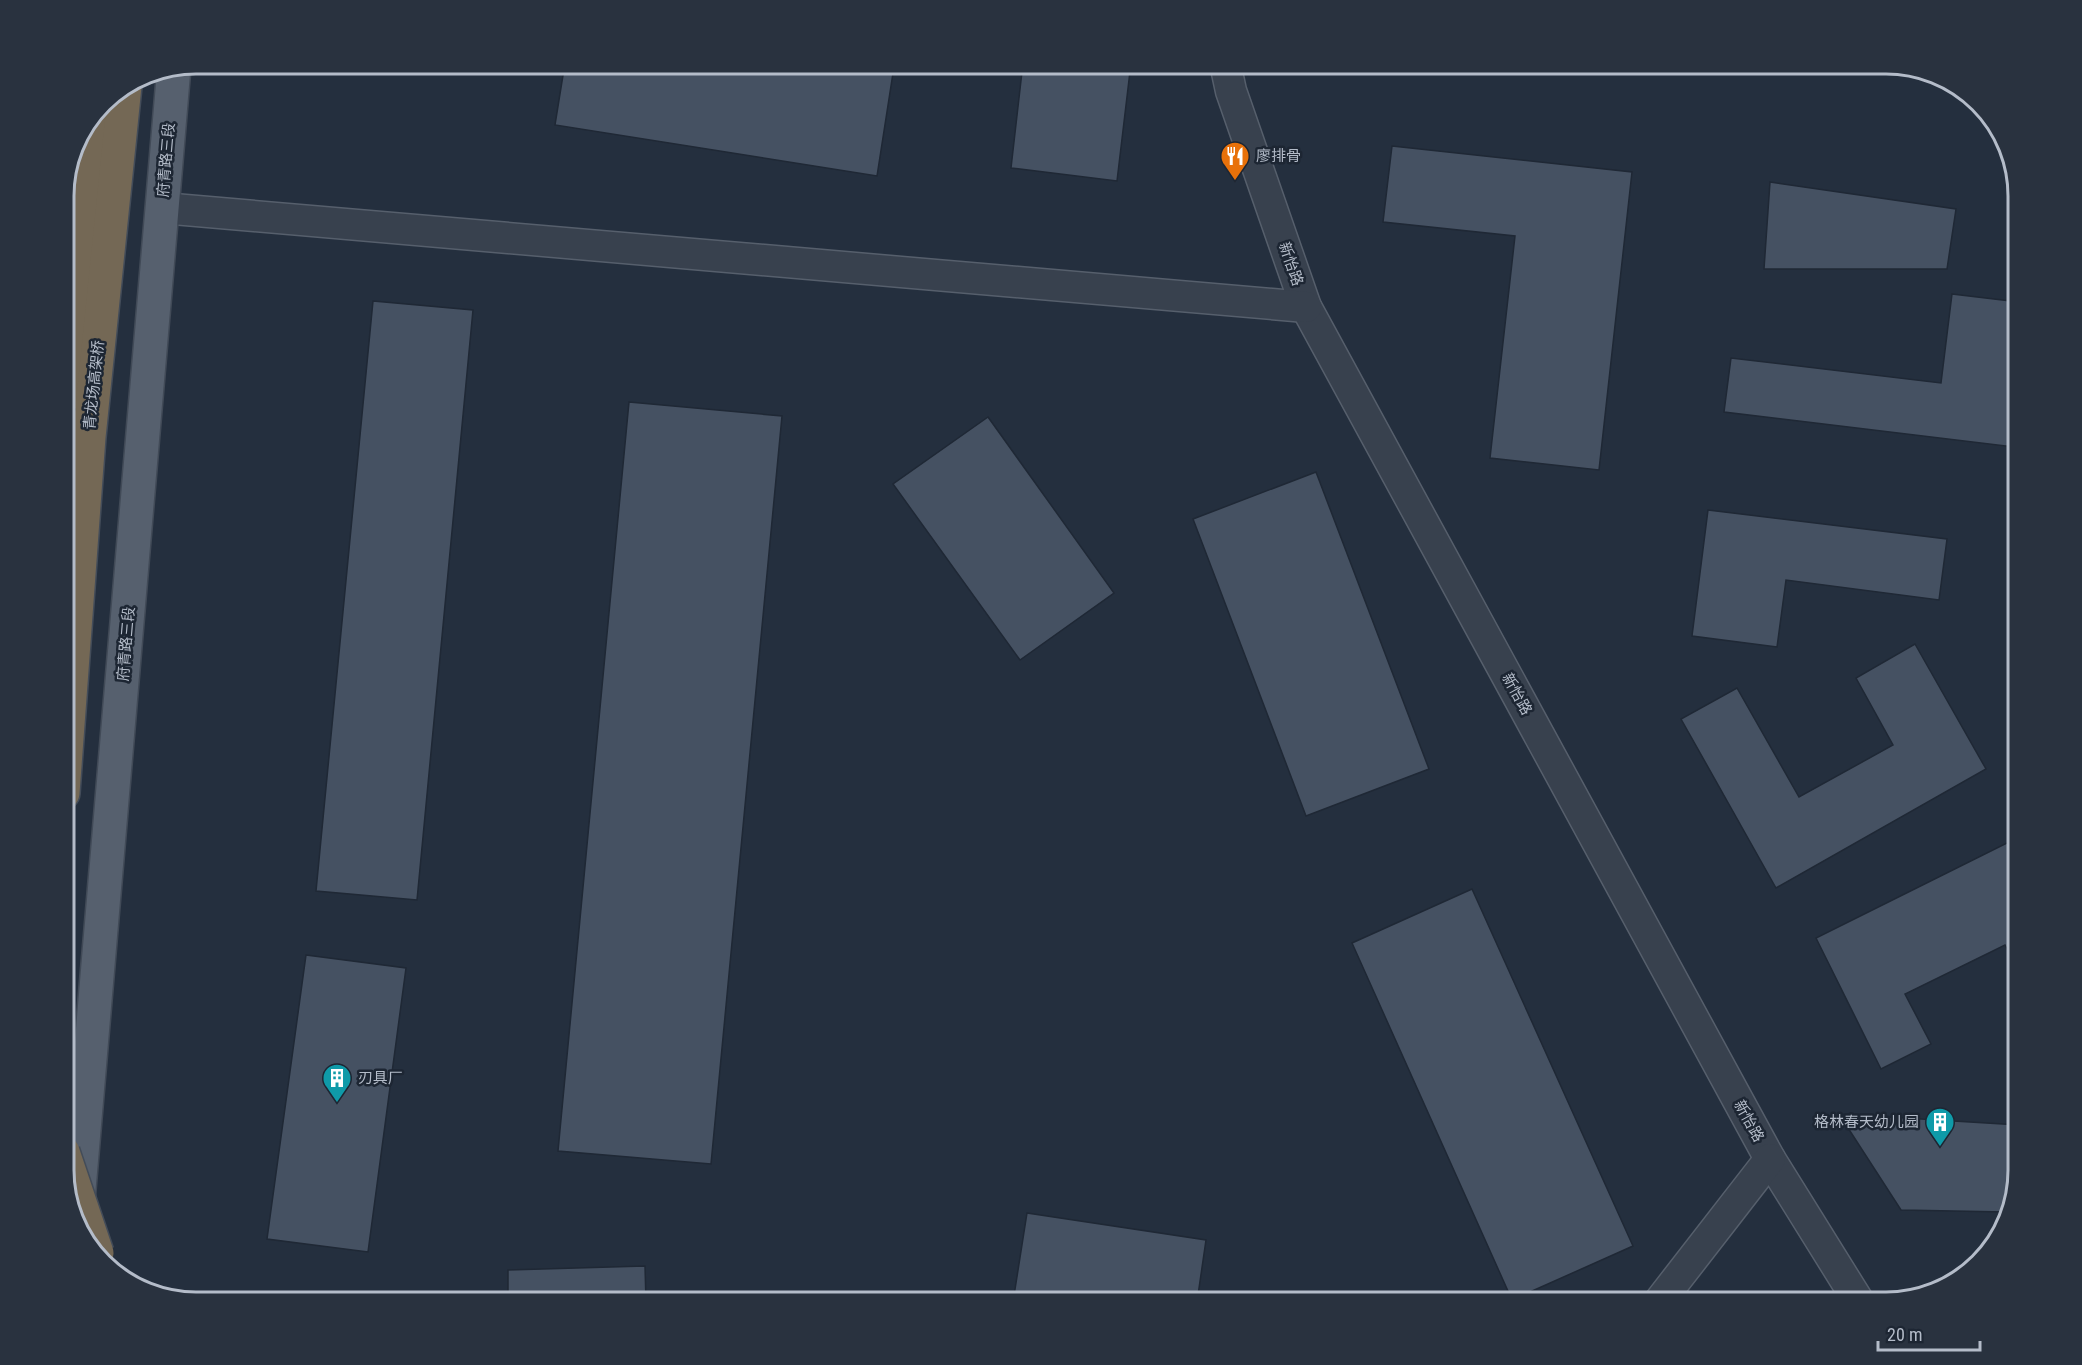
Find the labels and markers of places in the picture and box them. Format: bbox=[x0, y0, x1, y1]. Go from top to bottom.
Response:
restaurant icon: 廖排骨 bbox=[1219, 140, 1251, 182]
place label: 廖排骨 bbox=[1256, 147, 1301, 165]
building icon: 刃具厂 bbox=[321, 1062, 353, 1104]
place label: 刃具厂 bbox=[358, 1069, 403, 1087]
building icon: 格林春天幼儿园 bbox=[1924, 1106, 1956, 1148]
place label: 格林春天幼儿园 bbox=[1814, 1113, 1919, 1131]

